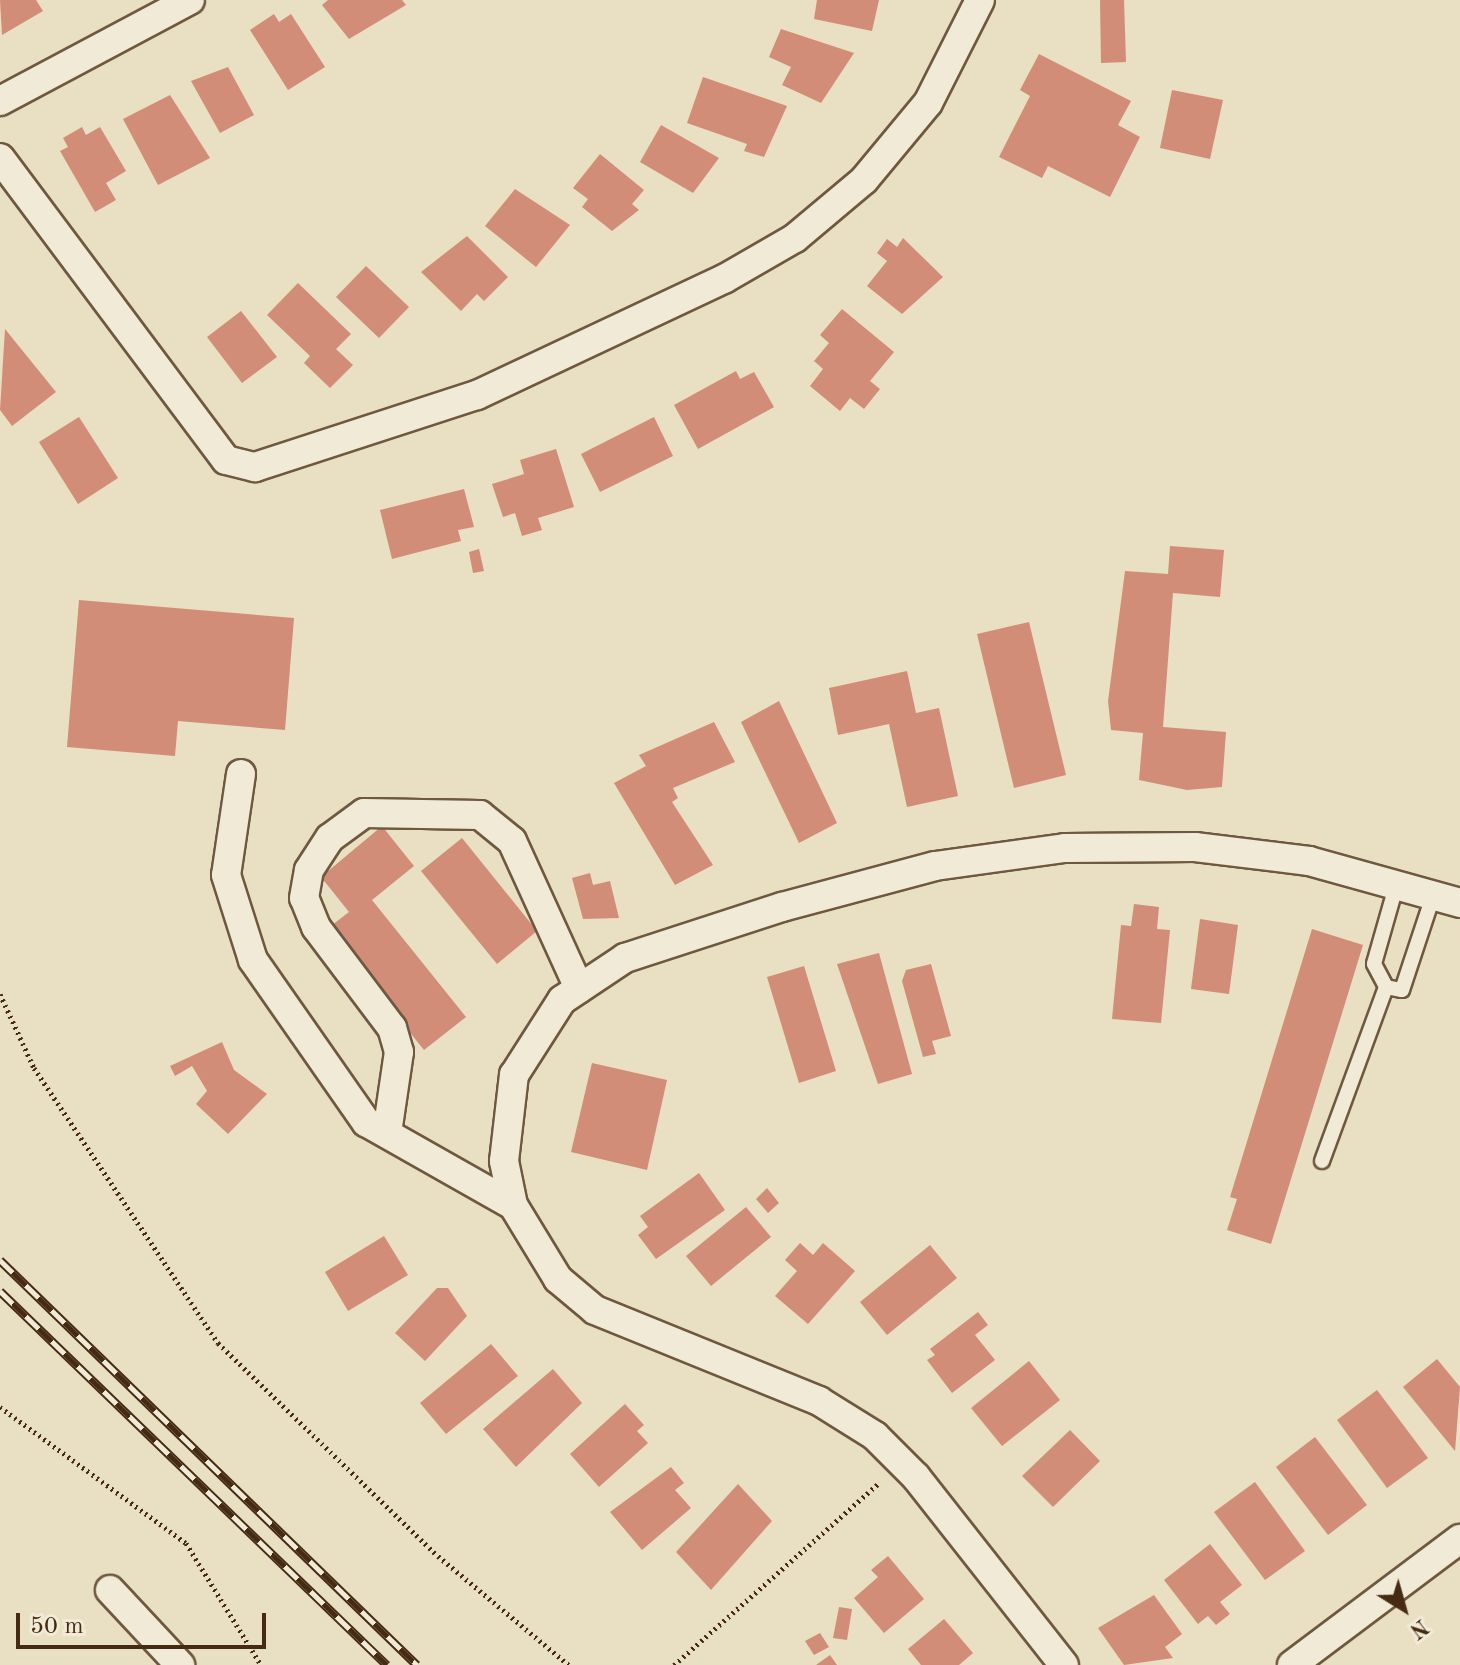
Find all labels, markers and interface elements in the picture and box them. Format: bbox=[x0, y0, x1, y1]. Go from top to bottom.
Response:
north arrow bbox=[1364, 1569, 1444, 1649]
scale bar bbox=[20, 1597, 270, 1647]
text: N bbox=[1405, 1614, 1432, 1642]
text: 50 m bbox=[30, 1615, 84, 1639]

